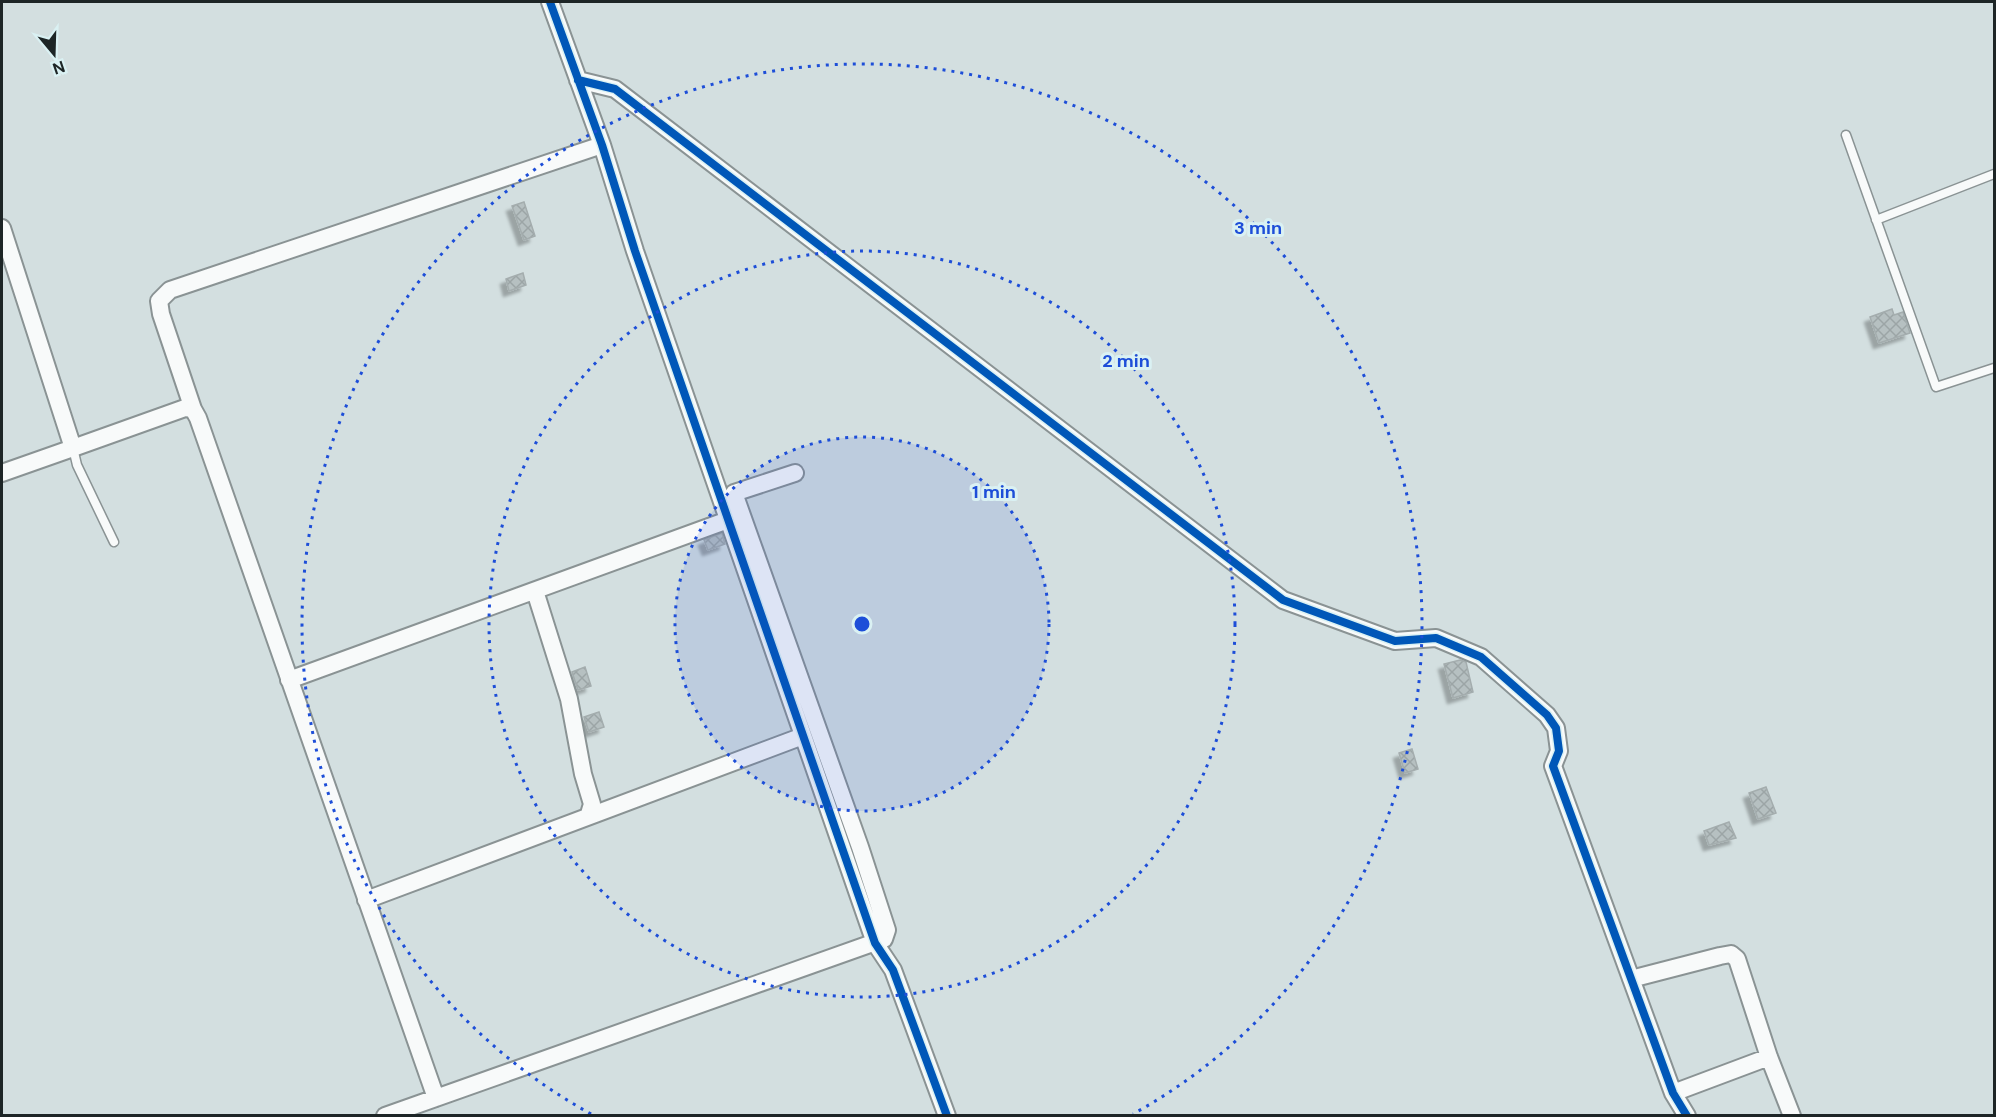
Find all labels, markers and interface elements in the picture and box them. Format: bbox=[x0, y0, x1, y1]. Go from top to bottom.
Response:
north arrow bbox=[24, 24, 84, 84]
text: N bbox=[50, 56, 68, 80]
text: 3 min bbox=[1234, 216, 1282, 240]
text: 2 min bbox=[1102, 349, 1150, 373]
text: 1 min bbox=[972, 480, 1016, 504]
centre of rings bbox=[852, 614, 872, 634]

